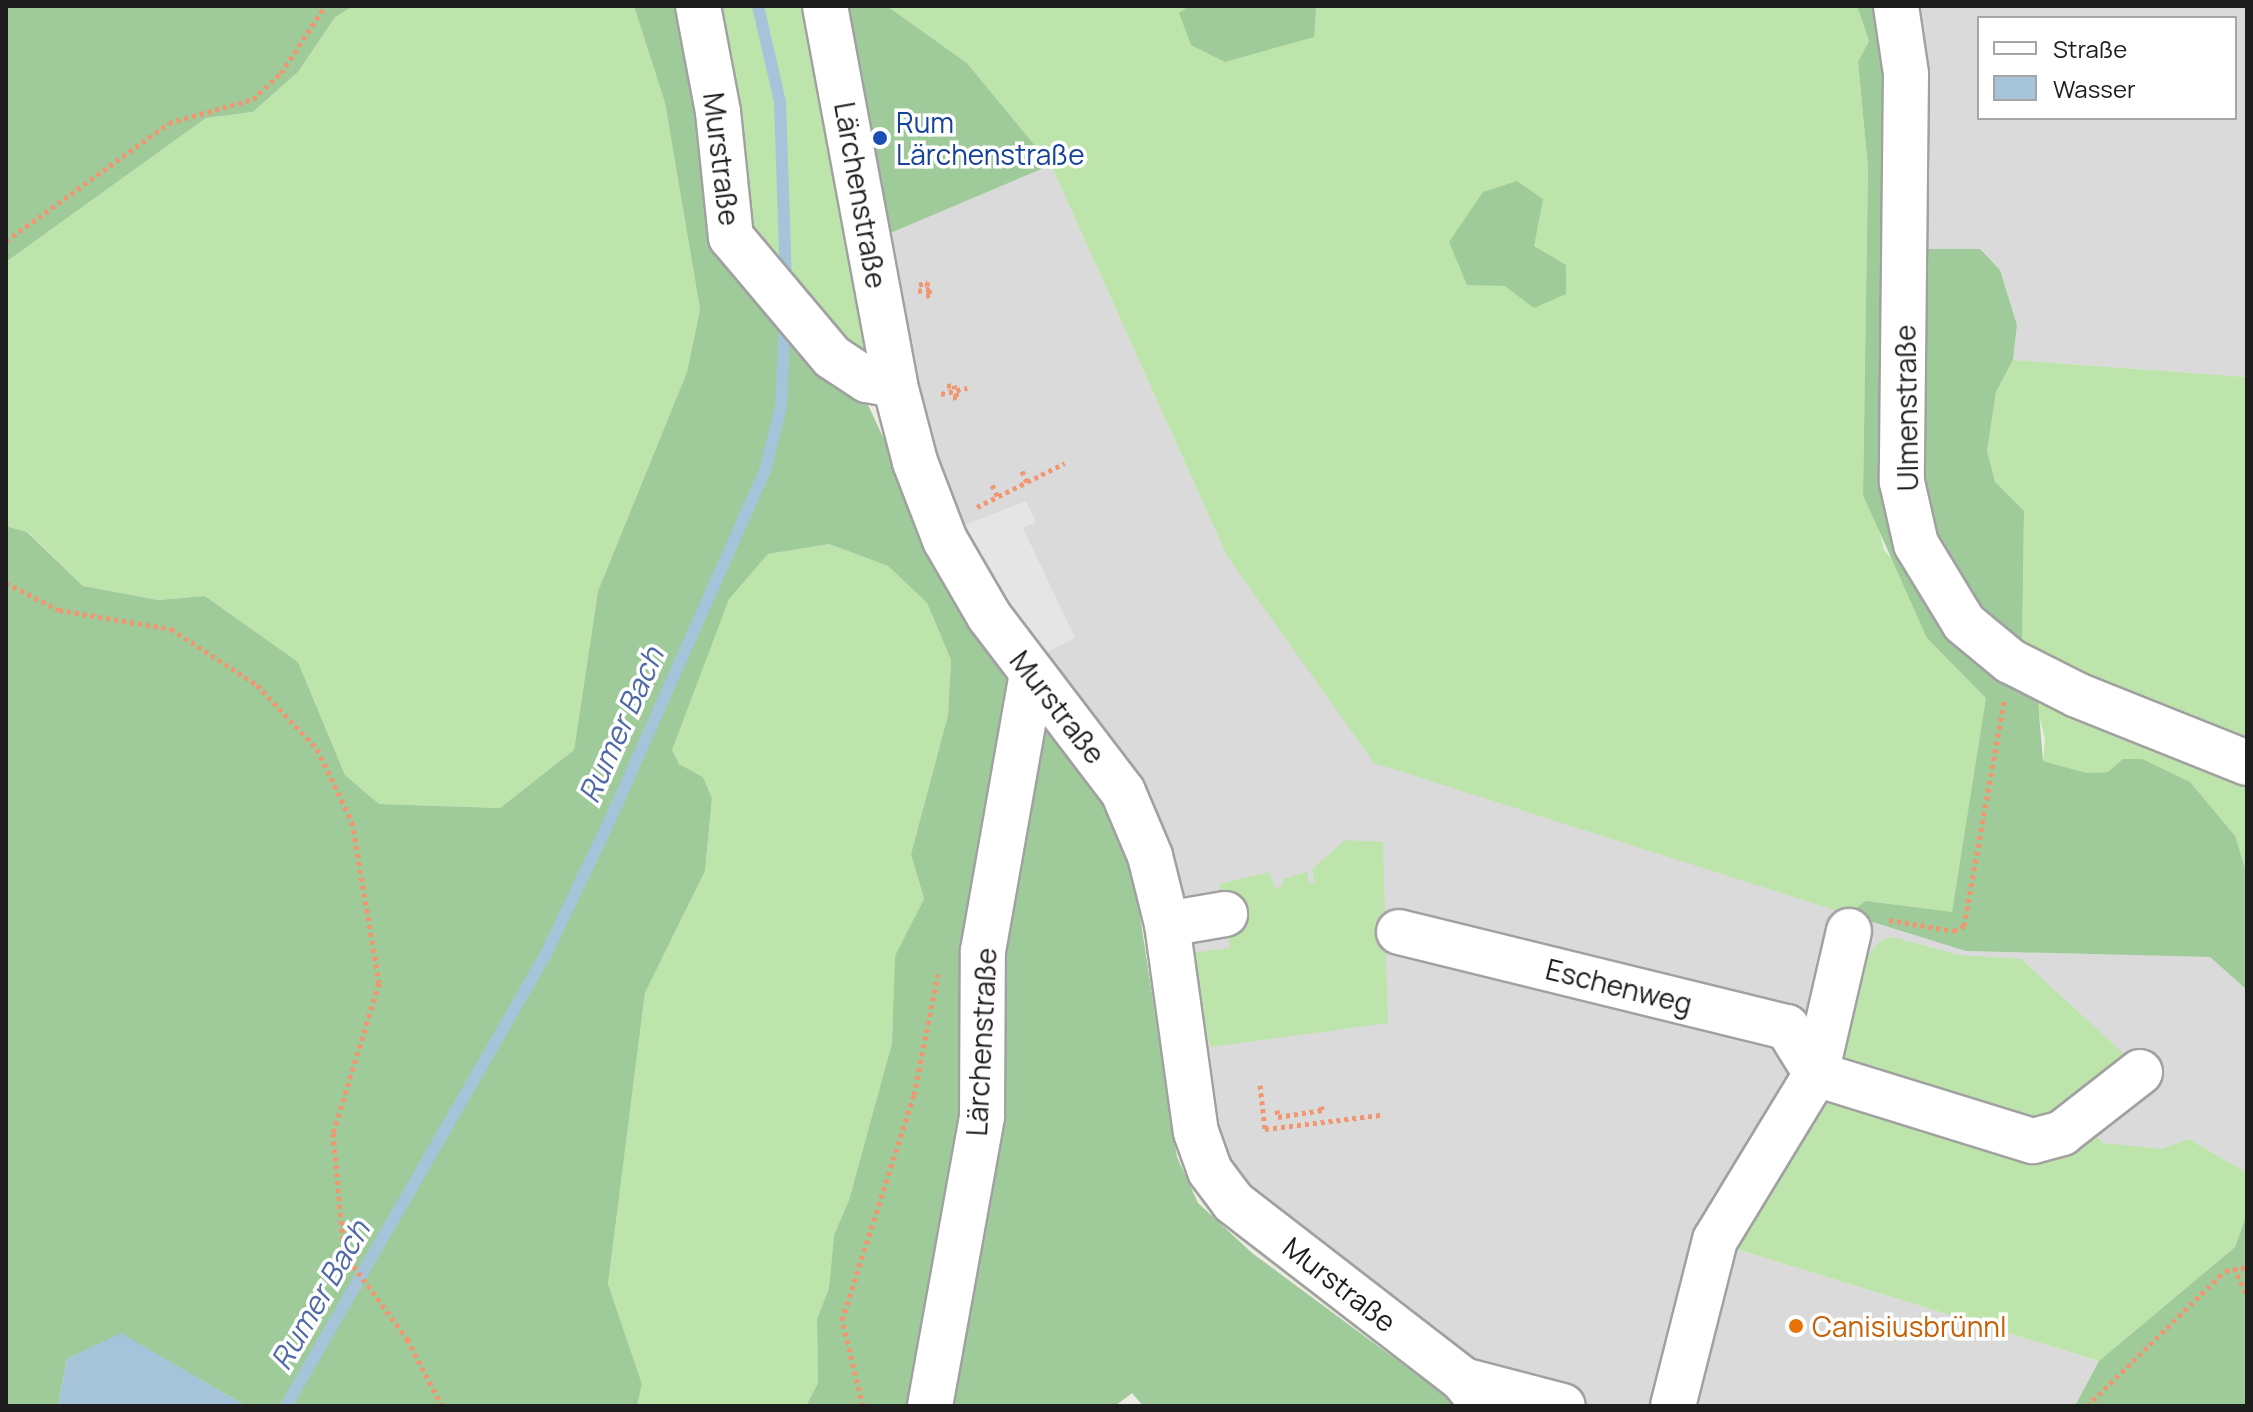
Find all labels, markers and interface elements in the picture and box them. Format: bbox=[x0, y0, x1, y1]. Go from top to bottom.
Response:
legend bbox=[1977, 16, 2237, 120]
text: Straße bbox=[2053, 32, 2127, 65]
text: Wasser bbox=[2053, 72, 2136, 105]
street label: Murstraße bbox=[697, 91, 747, 227]
street label: Lärchenstraße bbox=[828, 99, 894, 291]
place label: Rum Lärchenstraße bbox=[896, 105, 1084, 171]
marker: Rum Lärchenstraße bbox=[871, 129, 889, 147]
street label: Ulmenstraße bbox=[1888, 324, 1924, 492]
water label: Rumer Bach bbox=[571, 642, 671, 808]
street label: Murstraße bbox=[1004, 644, 1112, 770]
street label: Lärchenstraße bbox=[959, 947, 1003, 1137]
street label: Eschenweg bbox=[1543, 952, 1695, 1020]
water label: Rumer Bach bbox=[263, 1214, 377, 1376]
street label: Murstraße bbox=[1277, 1230, 1403, 1338]
place label: Canisiusbrünnl bbox=[1812, 1309, 2006, 1343]
marker: Canisiusbrünnl bbox=[1787, 1317, 1805, 1335]

